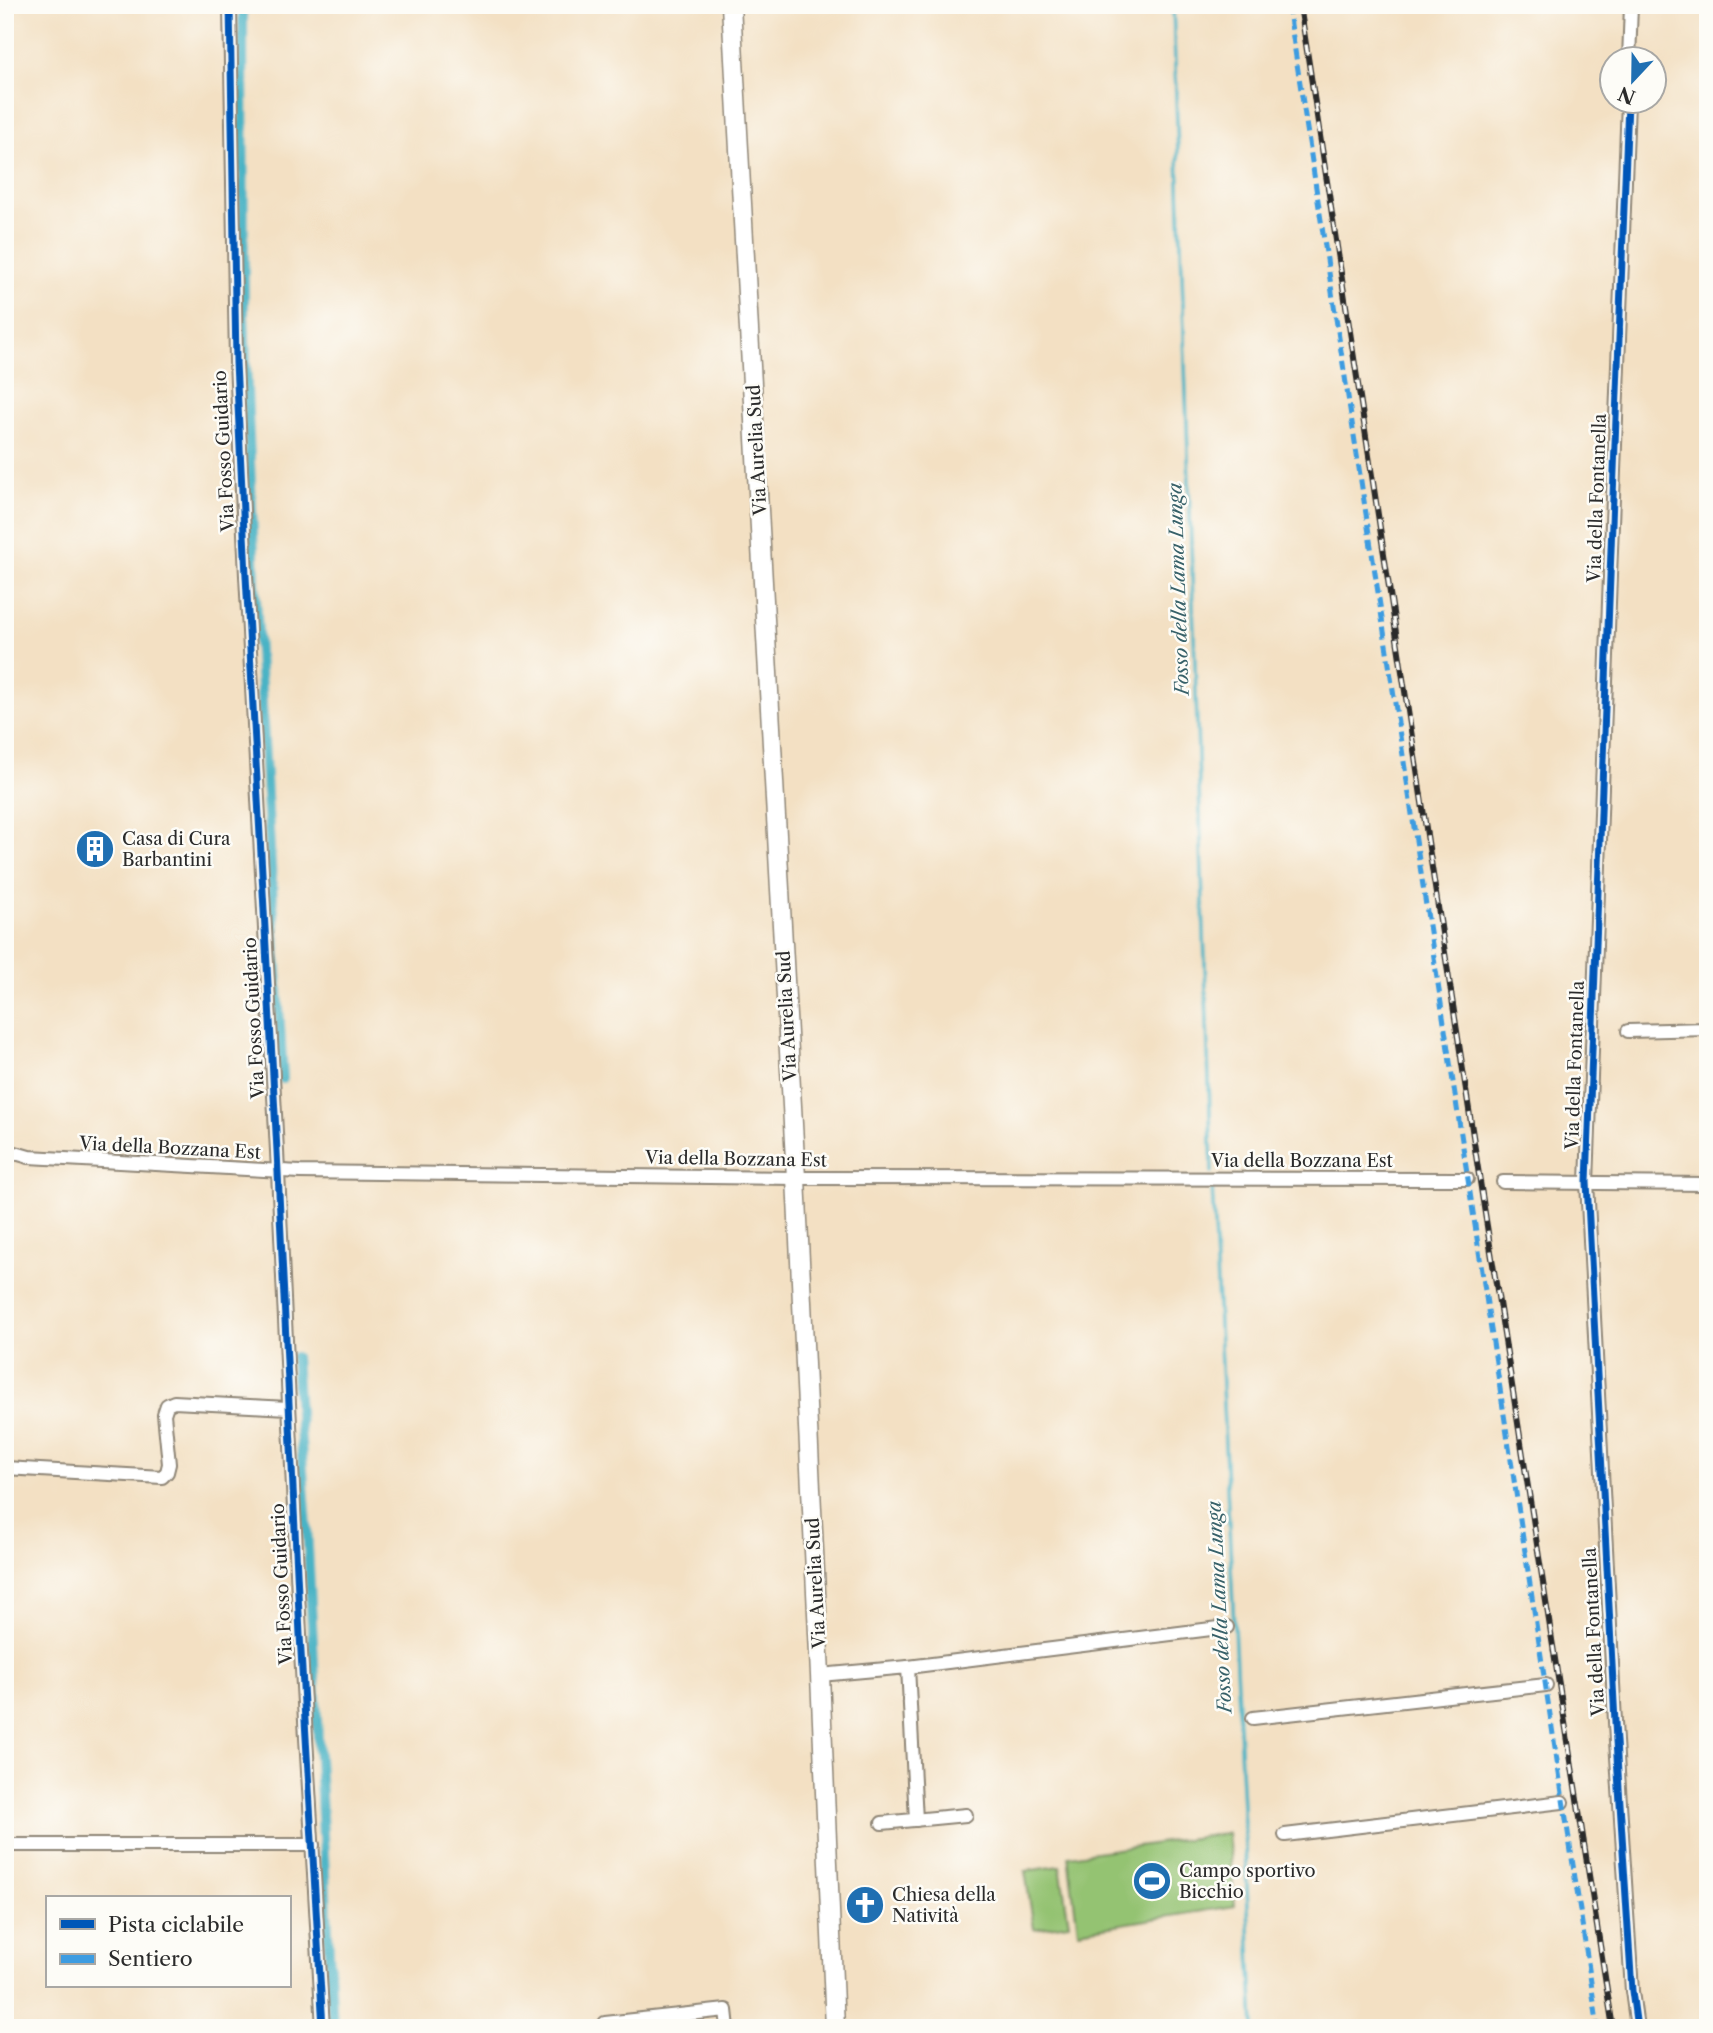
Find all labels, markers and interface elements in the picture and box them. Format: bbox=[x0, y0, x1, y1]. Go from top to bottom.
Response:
north arrow bbox=[1598, 46, 1668, 116]
text: N bbox=[1615, 82, 1639, 109]
street label: Via Fosso Guidario bbox=[209, 370, 239, 533]
street label: Via Aurelia Sud bbox=[743, 384, 771, 517]
street label: Via della Fontanella bbox=[1583, 413, 1611, 584]
water label: Fosso della Lama Lunga bbox=[1163, 482, 1194, 698]
building icon: Casa di Cura Barbantini bbox=[74, 828, 116, 870]
place label: Casa di Cura Barbantini bbox=[122, 828, 231, 871]
street label: Via Fosso Guidario bbox=[239, 937, 269, 1100]
street label: Via Aurelia Sud bbox=[773, 950, 801, 1083]
street label: Via della Fontanella bbox=[1561, 980, 1589, 1151]
street label: Via della Bozzana Est bbox=[78, 1132, 262, 1164]
street label: Via della Bozzana Est bbox=[644, 1146, 828, 1172]
street label: Via della Bozzana Est bbox=[1210, 1150, 1394, 1172]
water label: Fosso della Lama Lunga bbox=[1202, 1499, 1237, 1716]
street label: Via Fosso Guidario bbox=[267, 1503, 297, 1666]
street label: Via Aurelia Sud bbox=[802, 1517, 830, 1650]
street label: Via della Fontanella bbox=[1579, 1547, 1609, 1718]
sports icon: Campo sportivo Bicchio bbox=[1131, 1860, 1173, 1902]
place label: Campo sportivo Bicchio bbox=[1179, 1860, 1316, 1903]
church icon: Chiesa della Natività bbox=[844, 1884, 886, 1926]
place label: Chiesa della Natività bbox=[892, 1884, 996, 1927]
legend bbox=[46, 1896, 290, 1988]
text: Pista ciclabile bbox=[108, 1912, 244, 1937]
text: Sentiero bbox=[108, 1946, 193, 1971]

